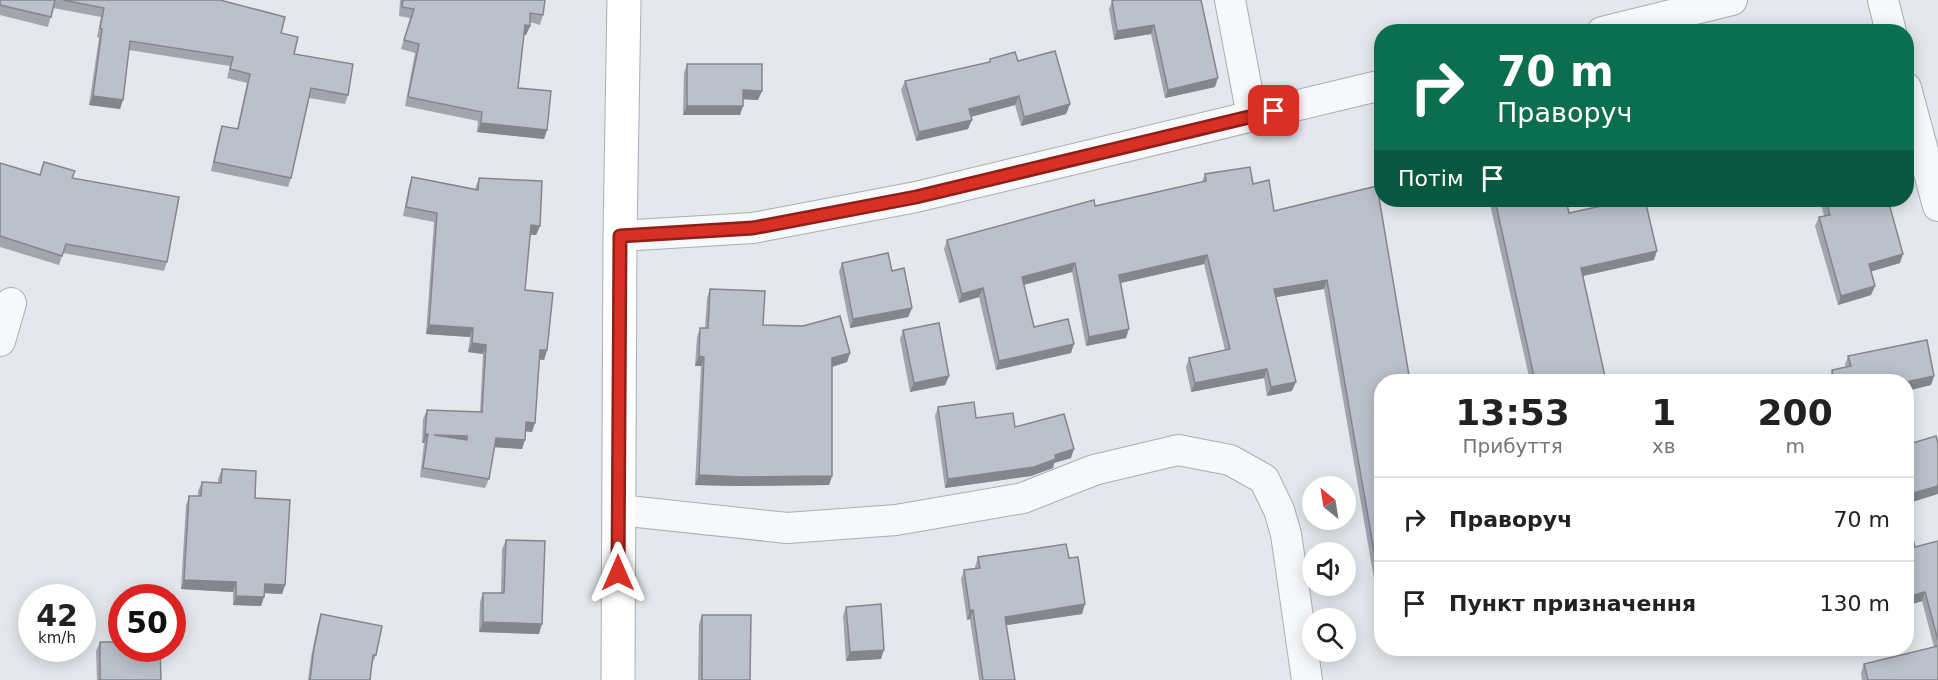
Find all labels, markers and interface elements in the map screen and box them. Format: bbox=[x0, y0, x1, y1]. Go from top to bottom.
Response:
text: 70 m bbox=[1497, 47, 1614, 96]
icon: right bbox=[1398, 48, 1476, 126]
pin bbox=[1248, 85, 1299, 136]
icon: arrive bbox=[1257, 94, 1290, 127]
text: Праворуч bbox=[1497, 97, 1633, 128]
icon: arrive bbox=[1476, 162, 1509, 195]
text: Потім bbox=[1398, 166, 1464, 191]
text: 13:53 bbox=[1455, 392, 1570, 433]
text: 1 bbox=[1651, 392, 1676, 433]
text: 200 bbox=[1758, 392, 1833, 433]
text: Прибуття bbox=[1462, 434, 1563, 458]
text: хв bbox=[1652, 434, 1676, 458]
text: m bbox=[1785, 434, 1805, 458]
north arrow bbox=[1302, 476, 1356, 530]
map controls bbox=[1302, 476, 1356, 662]
icon: right bbox=[1398, 503, 1431, 536]
text: Праворуч bbox=[1449, 507, 1572, 532]
text: 70 m bbox=[1834, 507, 1890, 532]
position arrow bbox=[586, 541, 650, 605]
button: sound bbox=[1302, 542, 1356, 596]
speed limit sign: 50 bbox=[108, 584, 186, 662]
icon: arrive bbox=[1398, 587, 1431, 620]
text: Пункт призначення bbox=[1449, 591, 1696, 616]
text: 130 m bbox=[1820, 591, 1890, 616]
text: 42 bbox=[36, 598, 78, 633]
button: search bbox=[1302, 608, 1356, 662]
text: km/h bbox=[38, 629, 76, 647]

